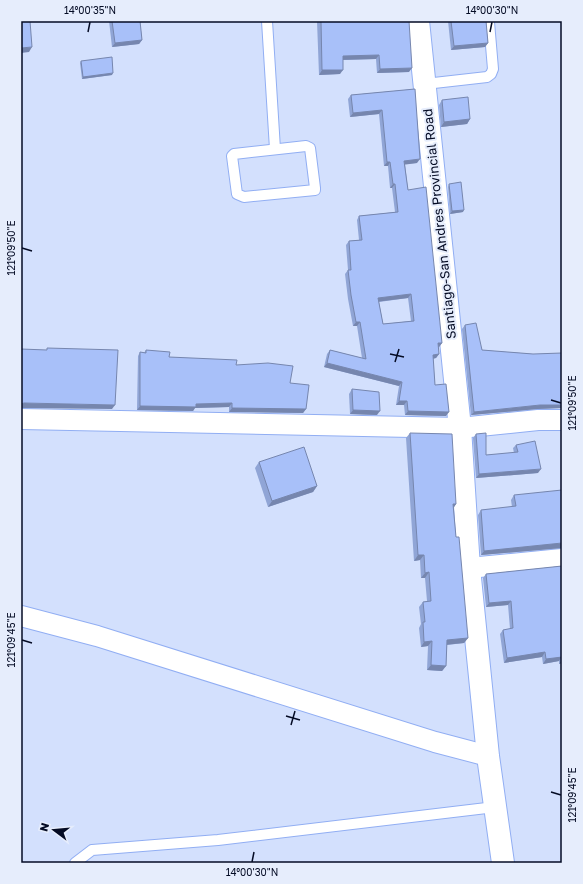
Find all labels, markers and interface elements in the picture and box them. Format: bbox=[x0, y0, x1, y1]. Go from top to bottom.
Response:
text: 14°00'35"N bbox=[64, 4, 116, 16]
text: 14°00'30"N bbox=[466, 4, 518, 16]
street label: Santiago-San Andres Provincial Road bbox=[419, 108, 459, 340]
text: 121°09'50"E bbox=[5, 220, 17, 276]
text: 121°09'50"E bbox=[566, 375, 578, 431]
text: 121°09'45"E bbox=[5, 613, 17, 667]
text: 121°09'45"E bbox=[566, 768, 578, 822]
north arrow bbox=[34, 810, 74, 850]
text: N bbox=[37, 821, 51, 833]
text: 14°00'30"N bbox=[226, 866, 278, 878]

